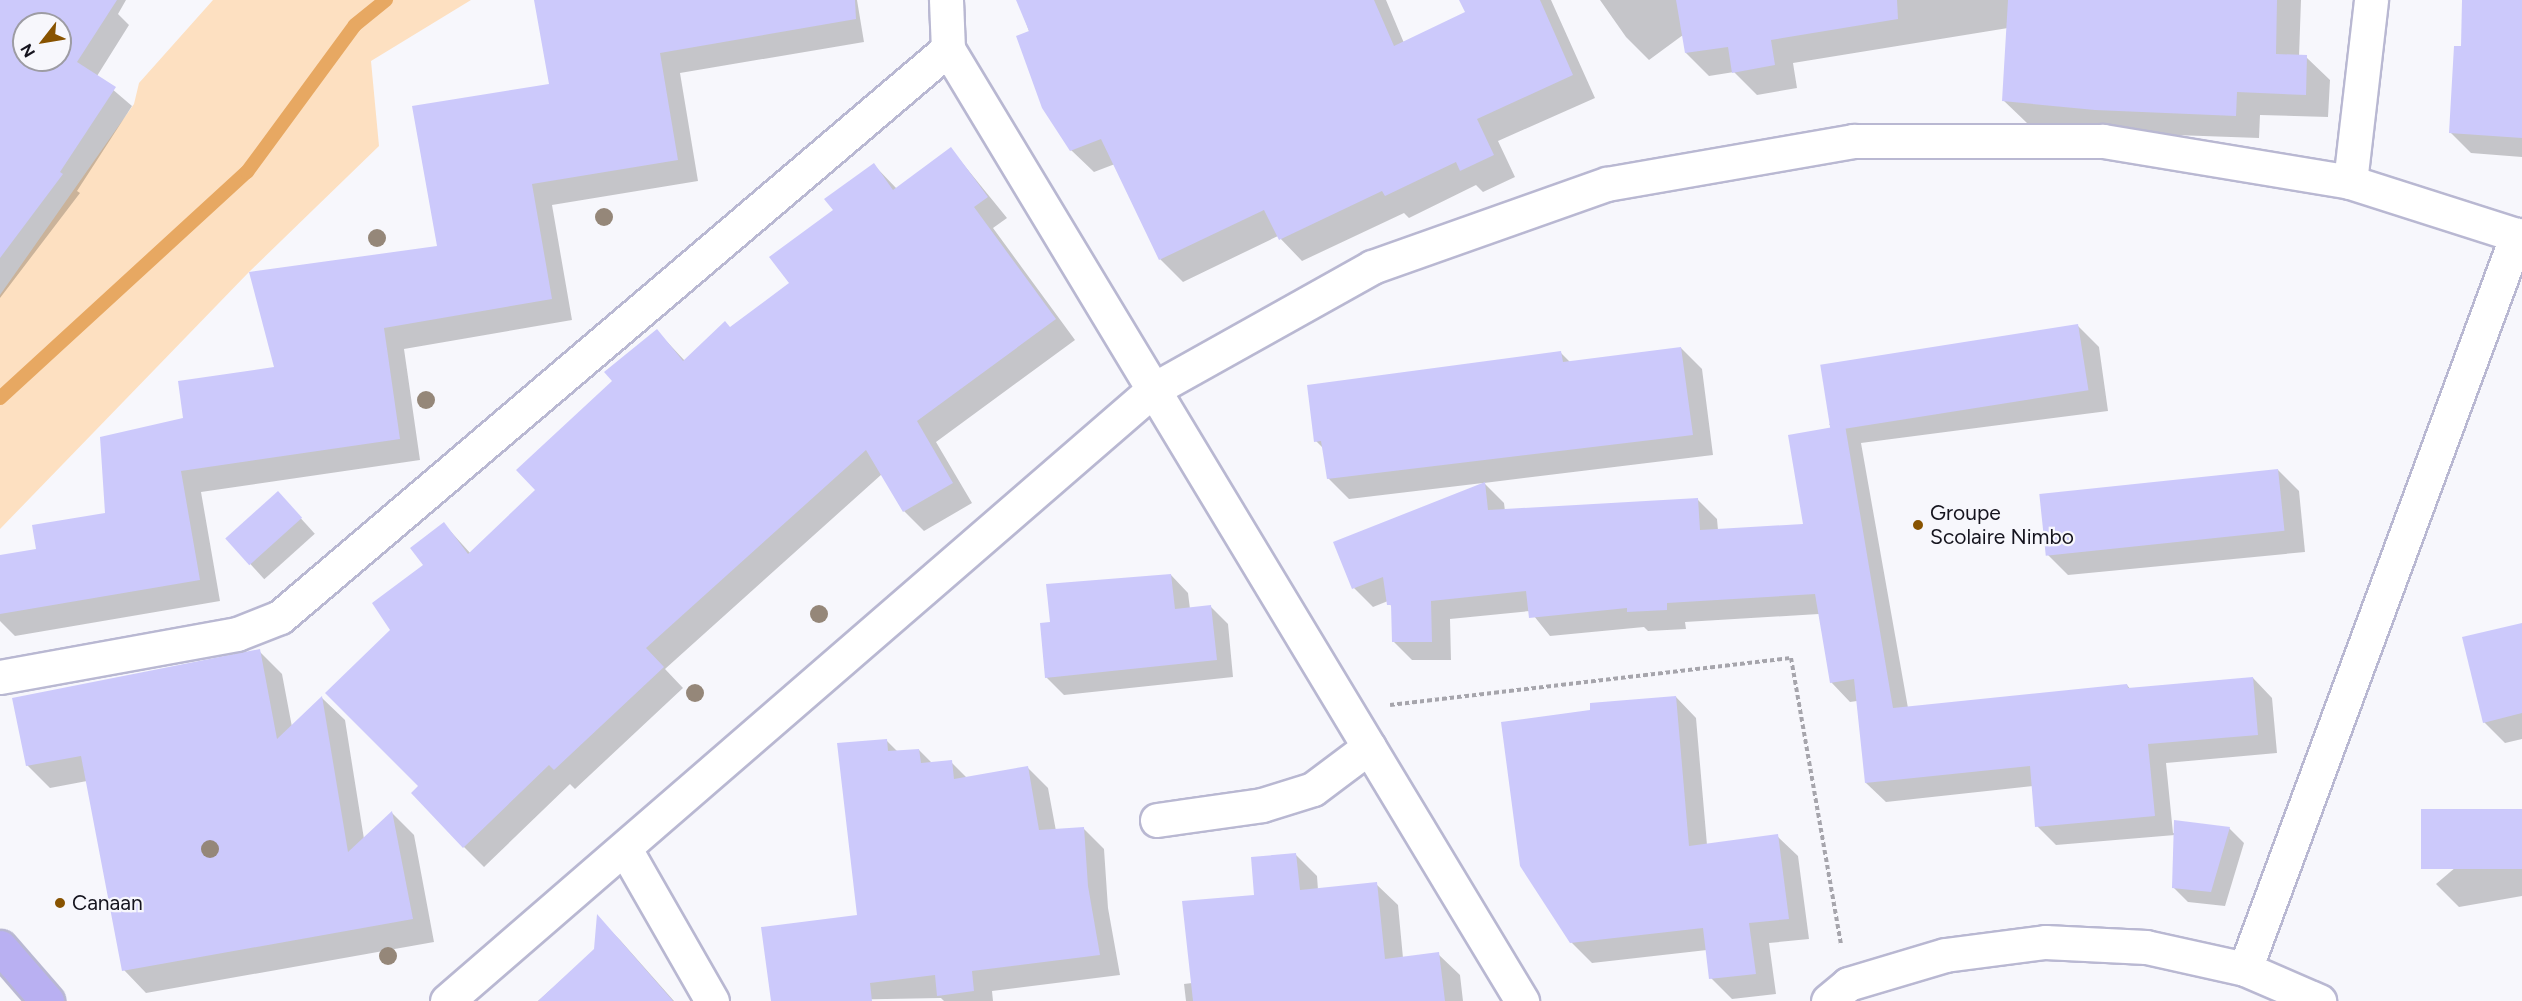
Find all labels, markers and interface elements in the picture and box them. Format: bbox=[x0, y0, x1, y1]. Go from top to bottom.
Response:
north arrow bbox=[12, 12, 72, 72]
text: N bbox=[17, 40, 39, 61]
place label: Groupe Scolaire Nimbo bbox=[1930, 500, 2074, 550]
marker: Groupe Scolaire Nimbo bbox=[1911, 518, 1925, 532]
place label: Canaan bbox=[72, 890, 143, 916]
marker: Canaan bbox=[53, 896, 67, 910]

